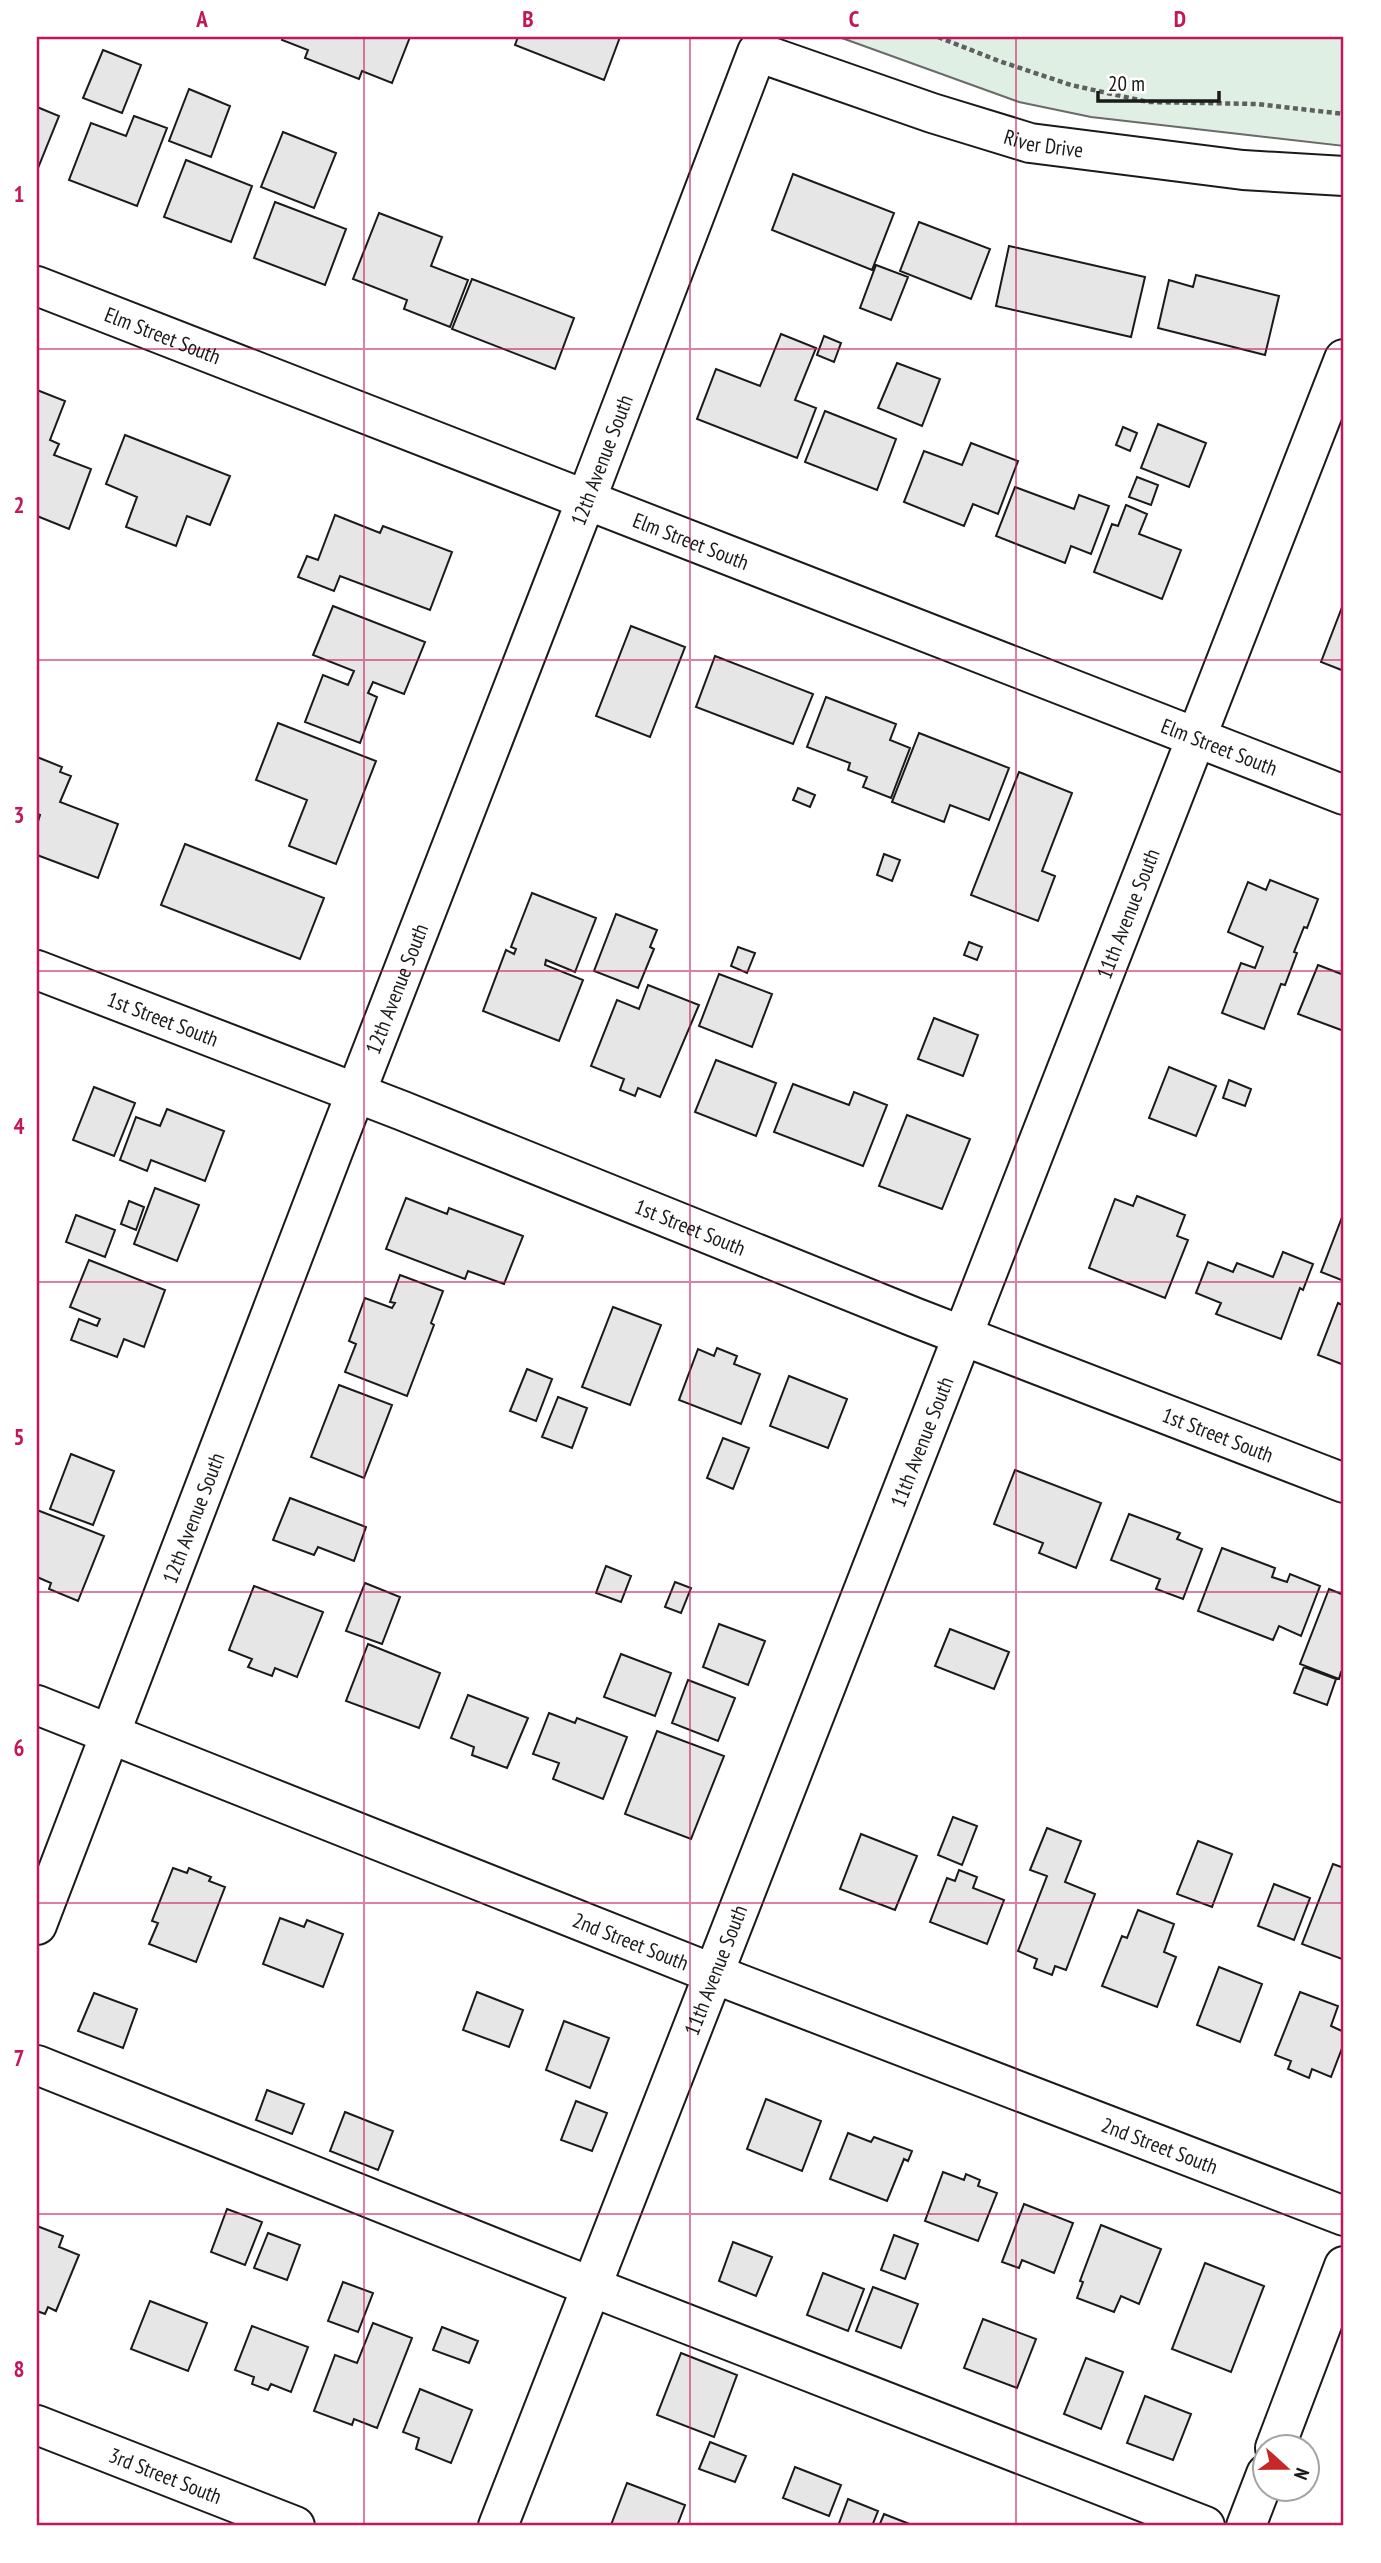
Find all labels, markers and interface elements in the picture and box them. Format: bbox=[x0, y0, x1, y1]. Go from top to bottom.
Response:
text: A bbox=[195, 4, 208, 33]
text: B bbox=[522, 4, 534, 33]
text: C bbox=[849, 4, 860, 33]
text: D bbox=[1174, 4, 1186, 33]
scale bar bbox=[1098, 60, 1218, 104]
text: 20 m bbox=[1108, 70, 1145, 97]
street label: River Drive bbox=[1001, 122, 1085, 163]
text: 1 bbox=[14, 179, 25, 208]
street label: Elm Street South bbox=[101, 300, 225, 370]
street label: 12th Avenue South bbox=[564, 391, 638, 529]
text: 2 bbox=[14, 490, 25, 519]
street label: Elm Street South bbox=[629, 506, 753, 576]
street label: Elm Street South bbox=[1158, 712, 1281, 781]
text: 3 bbox=[14, 800, 25, 829]
street label: 11th Avenue South bbox=[1090, 844, 1165, 983]
street label: 12th Avenue South bbox=[359, 919, 434, 1058]
street label: 1st Street South bbox=[104, 985, 222, 1052]
text: 4 bbox=[14, 1111, 25, 1140]
street label: 1st Street South bbox=[631, 1192, 750, 1261]
street label: 11th Avenue South bbox=[884, 1373, 959, 1511]
street label: 1st Street South bbox=[1159, 1401, 1277, 1468]
text: 5 bbox=[14, 1422, 25, 1451]
street label: 12th Avenue South bbox=[156, 1449, 230, 1587]
text: 6 bbox=[14, 1733, 25, 1762]
street label: 11th Avenue South bbox=[677, 1901, 753, 2039]
street label: 2nd Street South bbox=[569, 1906, 693, 1976]
text: 7 bbox=[14, 2043, 25, 2072]
street label: 2nd Street South bbox=[1098, 2111, 1222, 2180]
text: 8 bbox=[14, 2354, 25, 2383]
north arrow bbox=[1252, 2434, 1322, 2504]
street label: 3rd Street South bbox=[105, 2441, 226, 2510]
text: N bbox=[1289, 2465, 1315, 2483]

